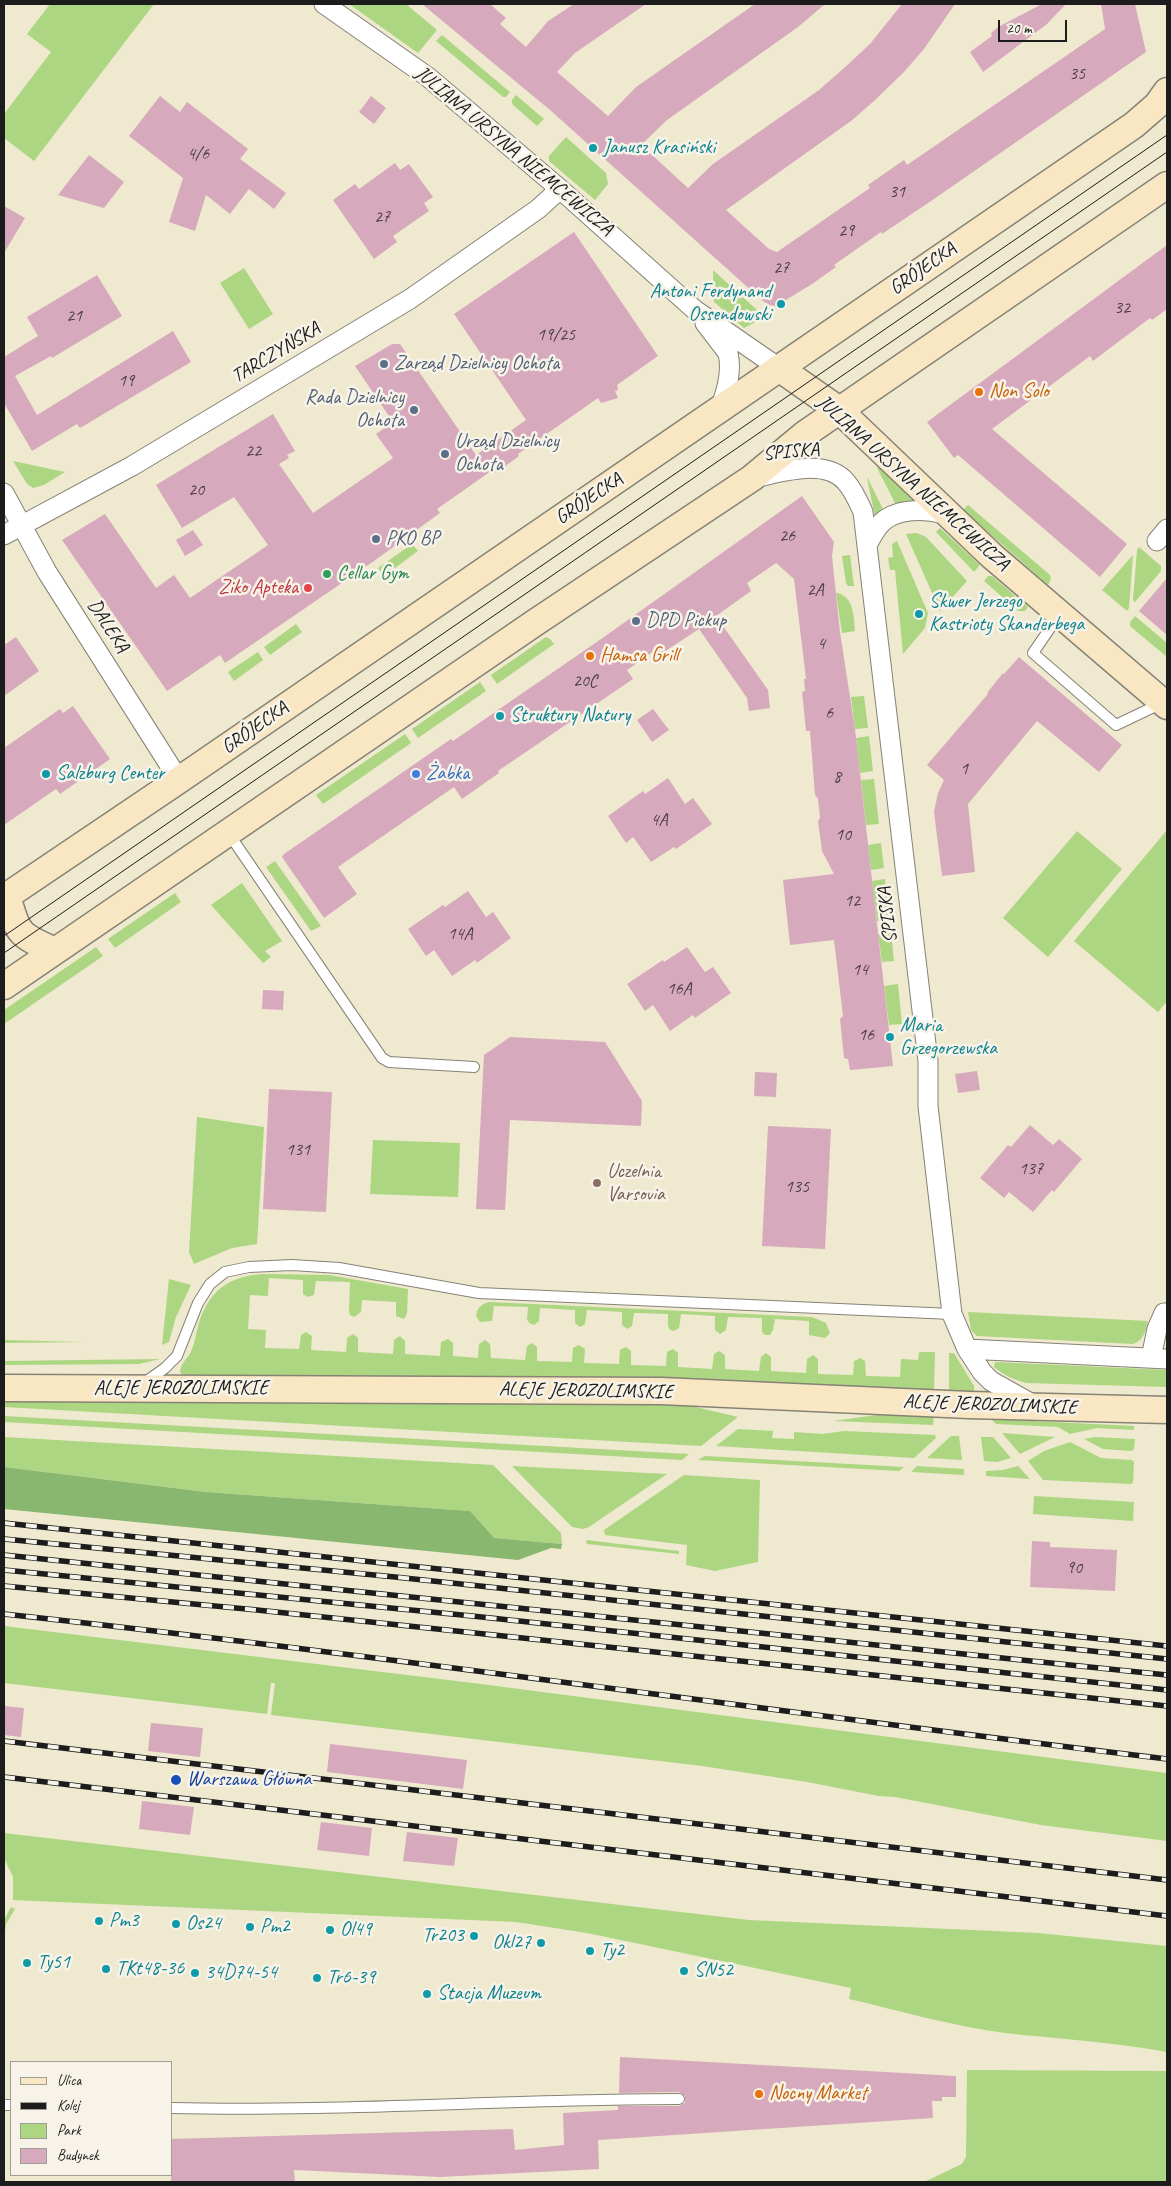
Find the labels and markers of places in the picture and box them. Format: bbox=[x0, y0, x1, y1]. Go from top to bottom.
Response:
place label: Janusz Krasiński bbox=[603, 136, 715, 160]
marker: Janusz Krasiński bbox=[587, 142, 599, 154]
place label: Antoni Ferdynand Ossendowski bbox=[650, 280, 771, 327]
marker: Antoni Ferdynand Ossendowski bbox=[775, 298, 787, 310]
place label: Zarząd Dzielnicy Ochota bbox=[394, 352, 559, 376]
marker: Zarząd Dzielnicy Ochota bbox=[378, 358, 390, 370]
place label: Non Solo bbox=[989, 380, 1049, 404]
place label: Rada Dzielnicy Ochota bbox=[305, 386, 404, 433]
marker: Non Solo bbox=[973, 386, 985, 398]
marker: Rada Dzielnicy Ochota bbox=[408, 404, 420, 416]
place label: Urząd Dzielnicy Ochota bbox=[455, 430, 559, 477]
marker: Urząd Dzielnicy Ochota bbox=[439, 448, 451, 460]
place label: PKO BP bbox=[386, 527, 439, 551]
marker: PKO BP bbox=[370, 533, 382, 545]
place label: Cellar Gym bbox=[337, 562, 409, 586]
marker: Cellar Gym bbox=[321, 568, 333, 580]
place label: Ziko Apteka bbox=[219, 576, 298, 600]
marker: Ziko Apteka bbox=[302, 582, 314, 594]
place label: Skwer Jerzego Kastrioty Skanderbega bbox=[929, 590, 1084, 637]
marker: Skwer Jerzego Kastrioty Skanderbega bbox=[913, 608, 925, 620]
place label: DPD Pickup bbox=[646, 609, 726, 633]
marker: DPD Pickup bbox=[630, 615, 642, 627]
place label: Hamsa Grill bbox=[600, 644, 678, 668]
marker: Hamsa Grill bbox=[584, 650, 596, 662]
place label: Struktury Natury bbox=[510, 704, 630, 728]
marker: Struktury Natury bbox=[494, 710, 506, 722]
place label: Salzburg Center bbox=[56, 762, 164, 786]
place label: Żabka bbox=[426, 762, 469, 786]
marker: Salzburg Center bbox=[40, 768, 52, 780]
marker: Żabka bbox=[410, 768, 422, 780]
place label: Maria Grzegorzewska bbox=[900, 1014, 997, 1061]
marker: Maria Grzegorzewska bbox=[884, 1031, 896, 1043]
place label: Uczelnia Varsovia bbox=[607, 1160, 665, 1207]
marker: Uczelnia Varsovia bbox=[591, 1177, 603, 1189]
place label: Warszawa Główna bbox=[187, 1768, 311, 1792]
marker: Warszawa Główna bbox=[169, 1773, 183, 1787]
place label: Pm3 bbox=[109, 1909, 139, 1933]
place label: Os24 bbox=[186, 1912, 221, 1936]
marker: Pm3 bbox=[93, 1915, 105, 1927]
place label: Pm2 bbox=[260, 1915, 290, 1939]
marker: Os24 bbox=[170, 1918, 182, 1930]
place label: Ol49 bbox=[340, 1918, 372, 1942]
marker: Pm2 bbox=[244, 1921, 256, 1933]
marker: Ol49 bbox=[324, 1924, 336, 1936]
place label: Tr203 bbox=[422, 1924, 464, 1948]
marker: Tr203 bbox=[468, 1930, 480, 1942]
place label: Okl27 bbox=[492, 1931, 531, 1955]
marker: Okl27 bbox=[535, 1937, 547, 1949]
place label: Ty2 bbox=[600, 1939, 624, 1963]
marker: Ty2 bbox=[584, 1945, 596, 1957]
place label: Ty51 bbox=[37, 1951, 70, 1975]
marker: Ty51 bbox=[21, 1957, 33, 1969]
place label: TKt48-36 bbox=[116, 1957, 184, 1981]
place label: SN52 bbox=[694, 1959, 733, 1983]
place label: 34D74-54 bbox=[205, 1961, 277, 1985]
marker: TKt48-36 bbox=[100, 1963, 112, 1975]
marker: SN52 bbox=[678, 1965, 690, 1977]
place label: Tr6-39 bbox=[327, 1966, 375, 1990]
marker: 34D74-54 bbox=[189, 1967, 201, 1979]
marker: Tr6-39 bbox=[311, 1972, 323, 1984]
place label: Stacja Muzeum bbox=[437, 1982, 541, 2006]
marker: Stacja Muzeum bbox=[421, 1988, 433, 2000]
place label: Nocny Market bbox=[769, 2082, 867, 2106]
marker: Nocny Market bbox=[753, 2088, 765, 2100]

